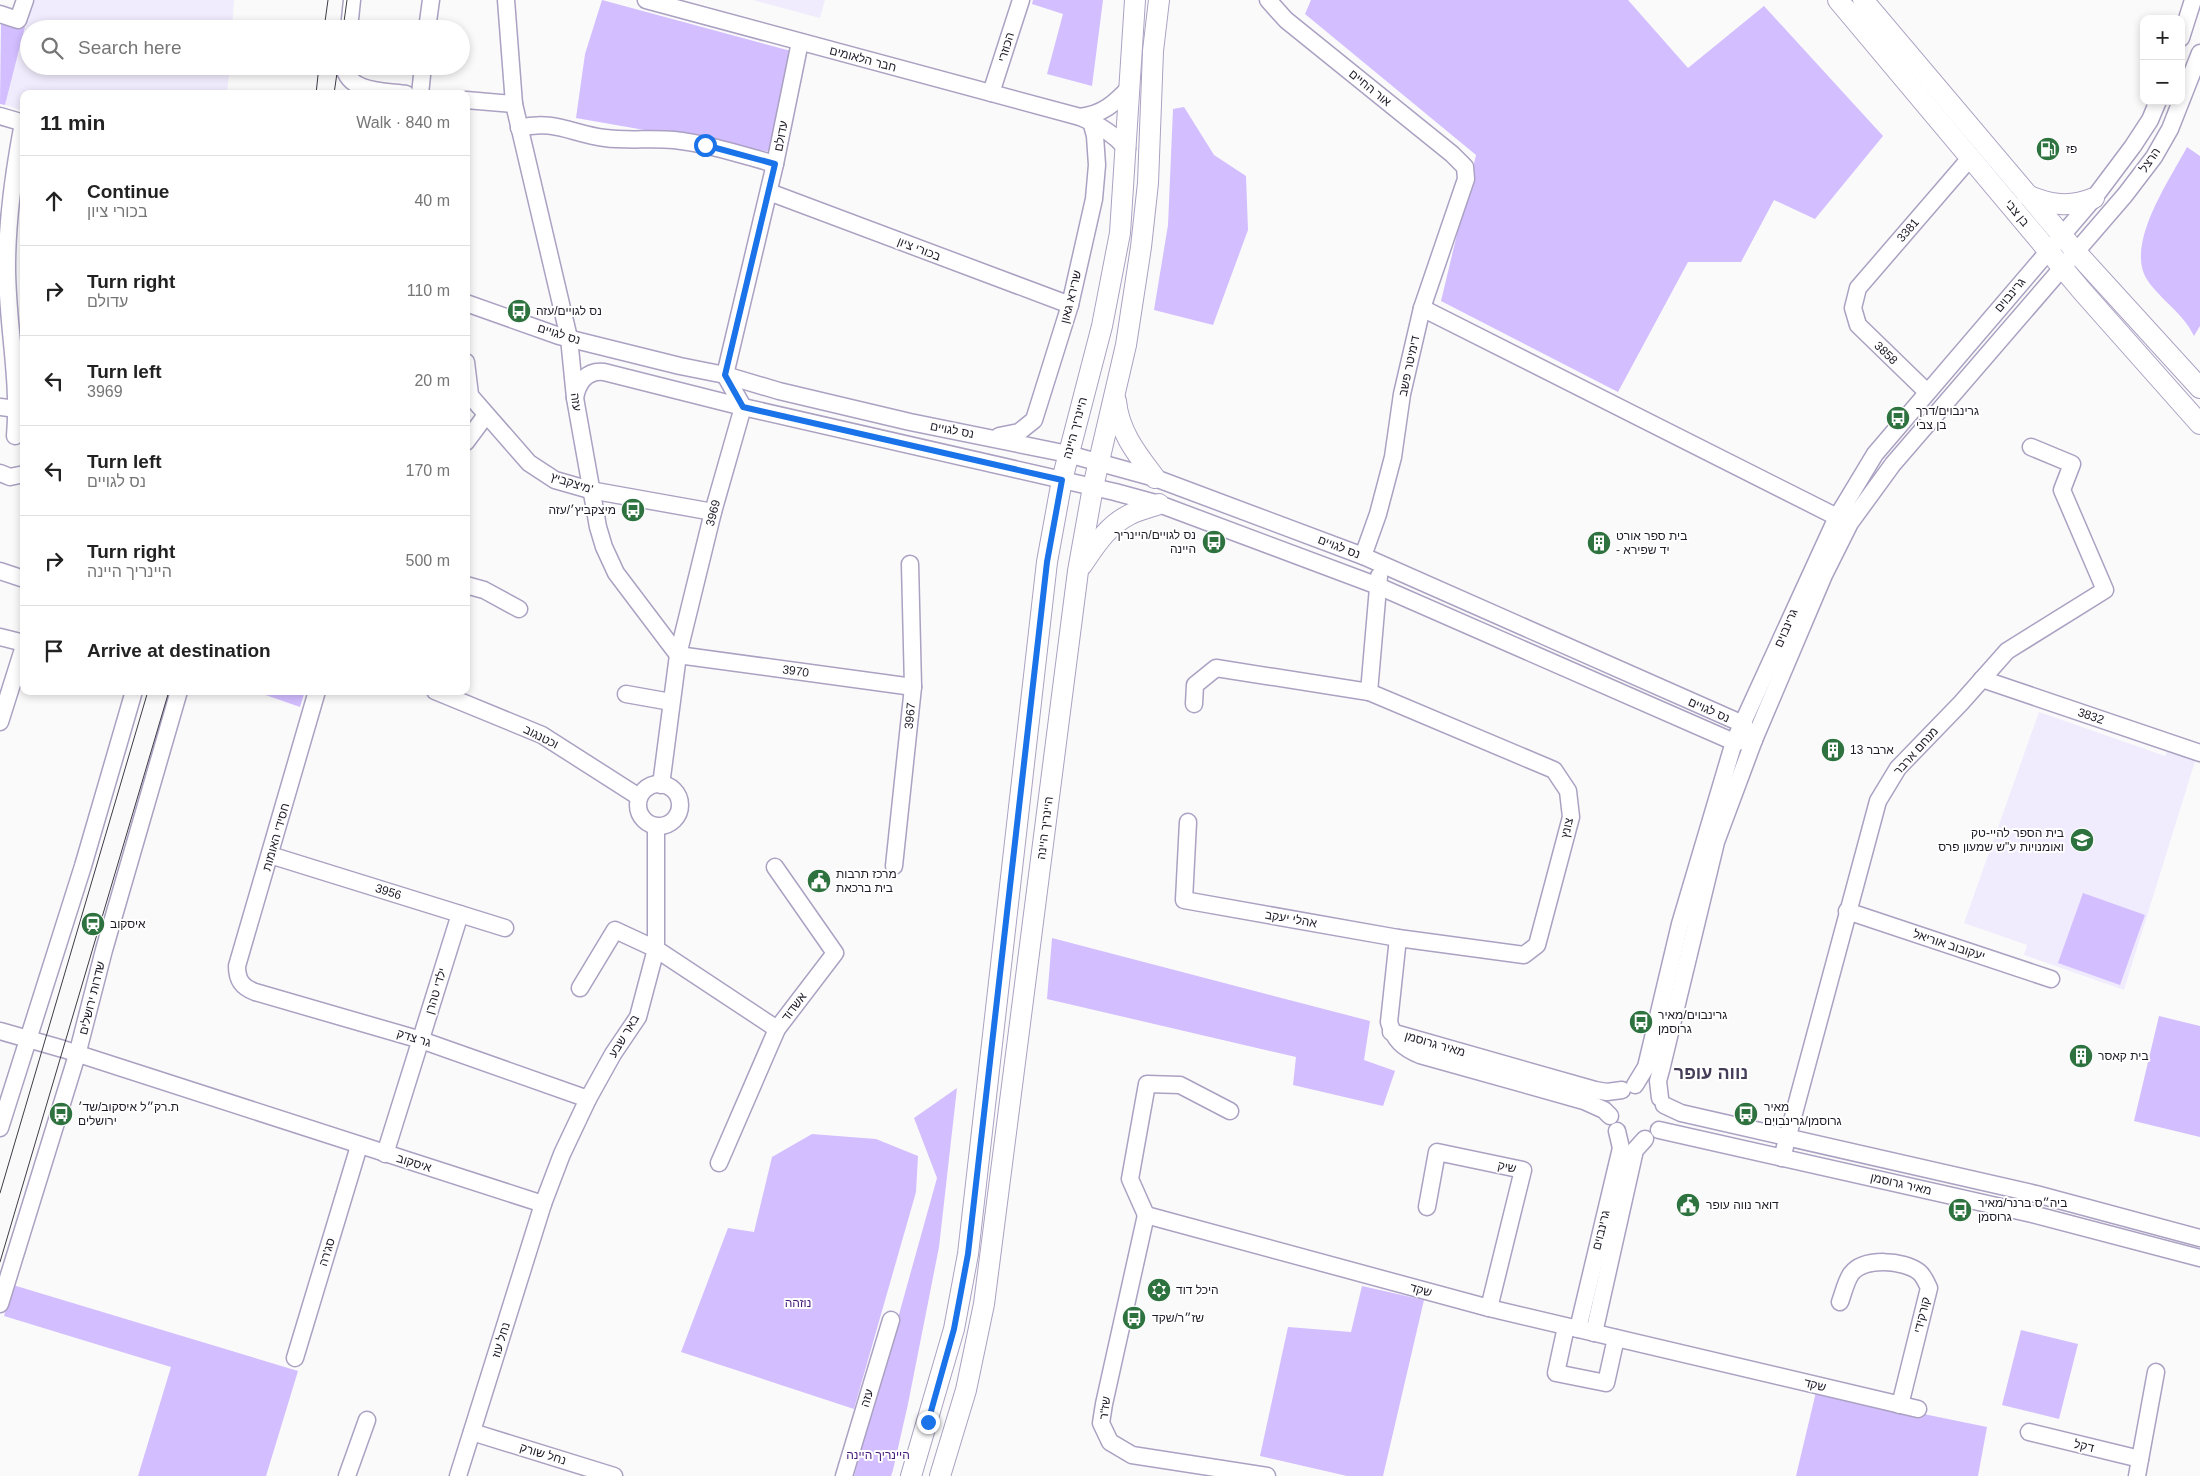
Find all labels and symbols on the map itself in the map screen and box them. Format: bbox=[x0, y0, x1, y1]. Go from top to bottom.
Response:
street label: הכוזרי bbox=[995, 30, 1017, 64]
street label: חבר הלאומים bbox=[828, 43, 898, 75]
street label: אור החיים bbox=[1346, 67, 1394, 109]
street label: עדולם bbox=[771, 119, 791, 153]
route start bbox=[694, 134, 717, 157]
fuel station icon: פז bbox=[2035, 136, 2061, 162]
place label: פז bbox=[2066, 142, 2077, 156]
street label: הרצל bbox=[2137, 145, 2163, 175]
street label: בן צבי bbox=[2002, 197, 2032, 229]
street label: 3381 bbox=[1894, 215, 1922, 245]
street label: בכורי ציון bbox=[895, 234, 943, 264]
street label: שרירא גאון bbox=[1058, 269, 1084, 325]
street label: גרינבוים bbox=[1992, 275, 2028, 315]
bus stop icon: נס לגויים/עזה bbox=[506, 298, 532, 324]
place label: נס לגויים/עזה bbox=[536, 304, 602, 318]
street label: נס לגויים bbox=[536, 321, 582, 347]
street label: דימיטר פשב bbox=[1396, 334, 1422, 398]
street label: 3858 bbox=[1872, 339, 1901, 368]
street label: עזה bbox=[568, 392, 584, 412]
street label: היינריך היינה bbox=[1060, 395, 1090, 461]
place label: גרינבוים/דרך בן צבי bbox=[1916, 404, 1979, 432]
bus stop icon: גרינבוים/דרך בן צבי bbox=[1885, 405, 1911, 431]
street label: נס לגויים bbox=[929, 419, 975, 441]
street label: מיצקביץ' bbox=[549, 470, 595, 496]
bus stop icon: מיצקביץ׳/עזה bbox=[620, 497, 646, 523]
street label: 3969 bbox=[703, 498, 723, 528]
place label: מיצקביץ׳/עזה bbox=[549, 503, 616, 517]
place label: נס לגויים/היינריך היינה bbox=[1114, 528, 1196, 556]
bus stop icon: נס לגויים/היינריך היינה bbox=[1201, 529, 1227, 555]
place label: בית ספר אורט - יד שפירא bbox=[1616, 529, 1687, 557]
building icon: בית ספר אורט - יד שפירא bbox=[1586, 530, 1612, 556]
street label: נס לגויים bbox=[1316, 533, 1362, 561]
street label: גרינבוים bbox=[1771, 607, 1801, 649]
street label: 3970 bbox=[782, 662, 810, 680]
street label: נס לגויים bbox=[1686, 695, 1732, 725]
street label: 3967 bbox=[902, 701, 918, 730]
street label: 3832 bbox=[2076, 705, 2106, 727]
street label: וכטנגוב bbox=[521, 722, 561, 752]
street label: מנחם ארבר bbox=[1891, 724, 1941, 778]
building icon: ארבר 13 bbox=[1820, 737, 1846, 763]
place label: ארבר 13 bbox=[1850, 743, 1894, 757]
street label: היינריך היינה bbox=[1034, 796, 1056, 860]
street label: חסידי האומות bbox=[260, 801, 292, 873]
street label: צונץ bbox=[1558, 816, 1576, 839]
place label: בית הספר להיי-טק ואומנויות ע"ש שמעון פרס bbox=[1938, 826, 2064, 854]
school or university icon: בית הספר להיי-טק ואומנויות ע"ש שמעון פרס bbox=[2069, 827, 2095, 853]
place label: מרכז תרבות בית ברכאת bbox=[836, 867, 897, 895]
public building icon: מרכז תרבות בית ברכאת bbox=[806, 868, 832, 894]
street label: 3956 bbox=[374, 881, 404, 903]
street label: אהלי יעקב bbox=[1264, 908, 1318, 931]
station icon: איסקוב bbox=[80, 911, 106, 937]
place label: איסקוב bbox=[110, 917, 146, 931]
street label: יעקובוב אוריאל bbox=[1911, 927, 1987, 963]
street label: שדרות ירושלים bbox=[76, 960, 108, 1036]
street label: ילדי טהרן bbox=[422, 966, 450, 1016]
street label: אשדוד bbox=[779, 989, 810, 1024]
place label: גרינבוים/מאיר גרוסמן bbox=[1658, 1008, 1727, 1036]
bus stop icon: גרינבוים/מאיר גרוסמן bbox=[1628, 1009, 1654, 1035]
street label: באר שבע bbox=[606, 1012, 642, 1060]
street label: גר צדק bbox=[395, 1026, 433, 1050]
street label: מאיר גרוסמן bbox=[1403, 1029, 1467, 1059]
building icon: בית קאסר bbox=[2068, 1043, 2094, 1069]
place label: בית קאסר bbox=[2098, 1049, 2149, 1063]
district label: נווה עופר bbox=[1674, 1063, 1748, 1083]
place label: ת.רק״ל איסקוב/שד׳ ירושלים bbox=[78, 1100, 179, 1128]
place label: מאיר גרוסמן/גרינבוים bbox=[1764, 1100, 1842, 1128]
bus stop icon: ת.רק״ל איסקוב/שד׳ ירושלים bbox=[48, 1101, 74, 1127]
bus stop icon: מאיר גרוסמן/גרינבוים bbox=[1733, 1101, 1759, 1127]
street label: איסקוב bbox=[395, 1151, 434, 1175]
street label: שיק bbox=[1496, 1158, 1518, 1176]
street label: מאיר גרוסמן bbox=[1869, 1170, 1933, 1198]
public building icon: דואר נווה עופר bbox=[1675, 1192, 1701, 1218]
place label: ביה״ס ברנר/מאיר גרוסמן bbox=[1978, 1196, 2067, 1224]
bus stop icon: ביה״ס ברנר/מאיר גרוסמן bbox=[1947, 1197, 1973, 1223]
place label: דואר נווה עופר bbox=[1706, 1198, 1779, 1212]
street label: גרינבוים bbox=[1589, 1209, 1613, 1251]
street label: סג'רה bbox=[316, 1236, 338, 1268]
synagogue icon: היכל דוד bbox=[1146, 1277, 1172, 1303]
street label: שקד bbox=[1408, 1280, 1434, 1300]
place label: היכל דוד bbox=[1176, 1283, 1219, 1297]
park label: נוזהה bbox=[785, 1296, 811, 1310]
street label: קורקידי bbox=[1911, 1296, 1933, 1334]
bus stop icon: שז״ר/שקד bbox=[1121, 1305, 1147, 1331]
place label: שז״ר/שקד bbox=[1152, 1311, 1204, 1325]
street label: נחל עוז bbox=[489, 1321, 513, 1359]
street label: שקד bbox=[1802, 1376, 1828, 1394]
street label: עזה bbox=[858, 1387, 876, 1409]
street label: שז"ר bbox=[1097, 1395, 1113, 1420]
route end bbox=[917, 1411, 940, 1434]
street label: דקל bbox=[2073, 1437, 2096, 1455]
street label: נחל שורק bbox=[518, 1440, 568, 1468]
park label: היינריך היינה bbox=[846, 1448, 910, 1462]

